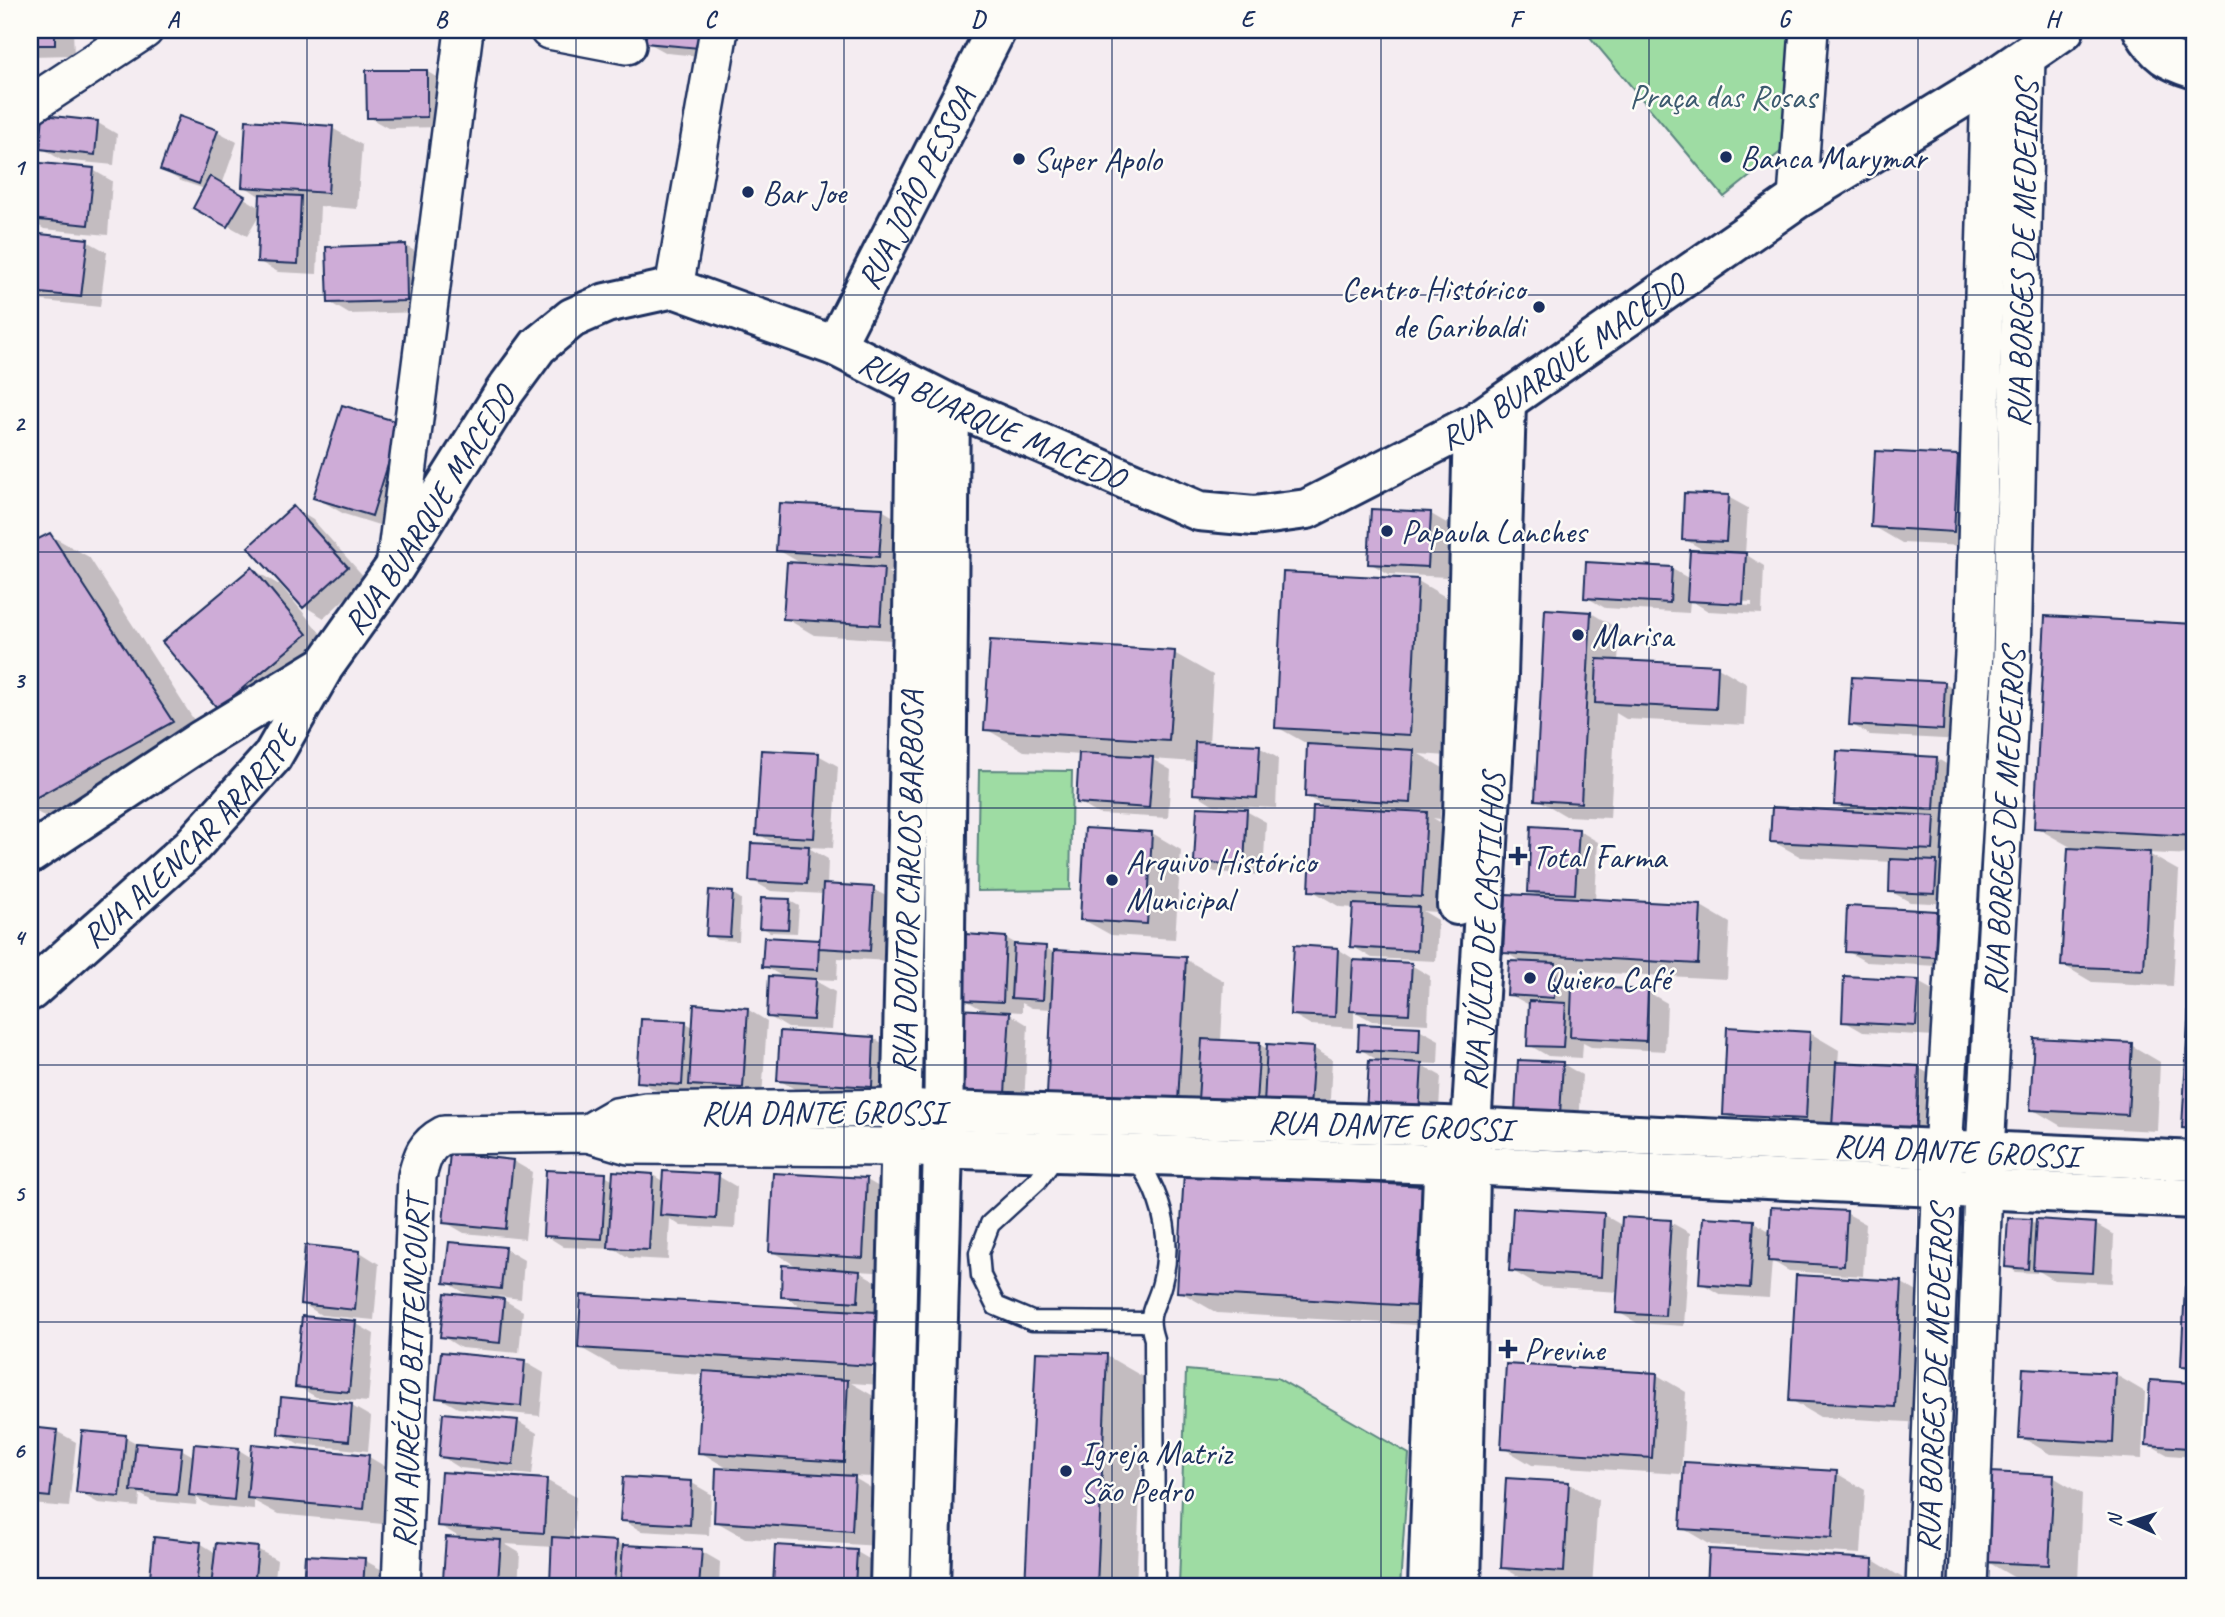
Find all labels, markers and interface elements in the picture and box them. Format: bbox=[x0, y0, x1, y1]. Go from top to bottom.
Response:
text: A bbox=[167, 5, 181, 34]
text: B bbox=[435, 5, 449, 34]
text: C bbox=[705, 5, 719, 34]
text: D bbox=[971, 5, 987, 34]
text: E bbox=[1241, 5, 1257, 34]
text: F bbox=[1510, 5, 1526, 34]
text: G bbox=[1778, 5, 1793, 34]
text: H bbox=[2045, 5, 2063, 34]
street label: RUA BORGES DE MEDEIROS bbox=[1997, 75, 2048, 428]
park label: Praça das Rosas bbox=[1630, 76, 1819, 118]
street label: RUA JOÃO PESSOA bbox=[848, 80, 986, 296]
place label: Banca Marymar bbox=[1740, 137, 1929, 179]
place label: Super Apolo bbox=[1033, 139, 1164, 181]
marker: Banca Marymar bbox=[1718, 149, 1734, 165]
marker: Super Apolo bbox=[1011, 151, 1027, 167]
text: 1 bbox=[14, 153, 27, 182]
place label: Bar Joe bbox=[762, 172, 848, 214]
marker: Bar Joe bbox=[740, 184, 756, 200]
street label: RUA BUARQUE MACEDO bbox=[1433, 261, 1696, 459]
place label: Centro Histórico de Garibaldi bbox=[1341, 268, 1529, 348]
marker: Centro Histórico de Garibaldi bbox=[1531, 299, 1547, 315]
street label: RUA BUARQUE MACEDO bbox=[852, 342, 1135, 500]
street label: RUA BUARQUE MACEDO bbox=[334, 375, 527, 643]
text: 2 bbox=[14, 409, 27, 438]
place label: Papaula Lanches bbox=[1401, 511, 1589, 553]
marker: Papaula Lanches bbox=[1379, 523, 1395, 539]
place label: Marisa bbox=[1592, 615, 1675, 657]
marker: Marisa bbox=[1570, 627, 1586, 643]
street label: RUA BORGES DE MEDEIROS bbox=[1974, 642, 2035, 996]
text: 3 bbox=[14, 666, 27, 695]
street label: RUA DOUTOR CARLOS BARBOSA bbox=[882, 689, 933, 1074]
street label: RUA ALENCAR ARARIPE bbox=[73, 716, 309, 957]
street label: RUA JÚLIO DE CASTILHOS bbox=[1453, 767, 1514, 1092]
place label: Total Farma bbox=[1532, 836, 1669, 878]
place label: Arquivo Histórico Municipal bbox=[1126, 841, 1319, 921]
marker: Total Farma bbox=[1510, 848, 1526, 864]
marker: Arquivo Histórico Municipal bbox=[1104, 872, 1120, 888]
text: 4 bbox=[14, 923, 27, 952]
place label: Quiero Café bbox=[1544, 958, 1676, 1000]
marker: Quiero Café bbox=[1522, 970, 1538, 986]
street label: RUA DANTE GROSSI bbox=[701, 1092, 952, 1134]
street label: RUA DANTE GROSSI bbox=[1267, 1101, 1519, 1151]
street label: RUA DANTE GROSSI bbox=[1833, 1124, 2086, 1178]
text: 5 bbox=[14, 1179, 26, 1208]
street label: RUA AURÉLIO BITTENCOURT bbox=[383, 1188, 438, 1548]
street label: RUA BORGES DE MEDEIROS bbox=[1906, 1199, 1963, 1553]
place label: Previne bbox=[1524, 1329, 1607, 1371]
marker: Previne bbox=[1498, 1339, 1518, 1359]
place label: Igreja Matriz São Pedro bbox=[1080, 1432, 1234, 1512]
text: 6 bbox=[14, 1436, 27, 1465]
marker: Igreja Matriz São Pedro bbox=[1058, 1463, 1074, 1479]
north arrow bbox=[2096, 1488, 2166, 1558]
text: N bbox=[2103, 1511, 2127, 1528]

